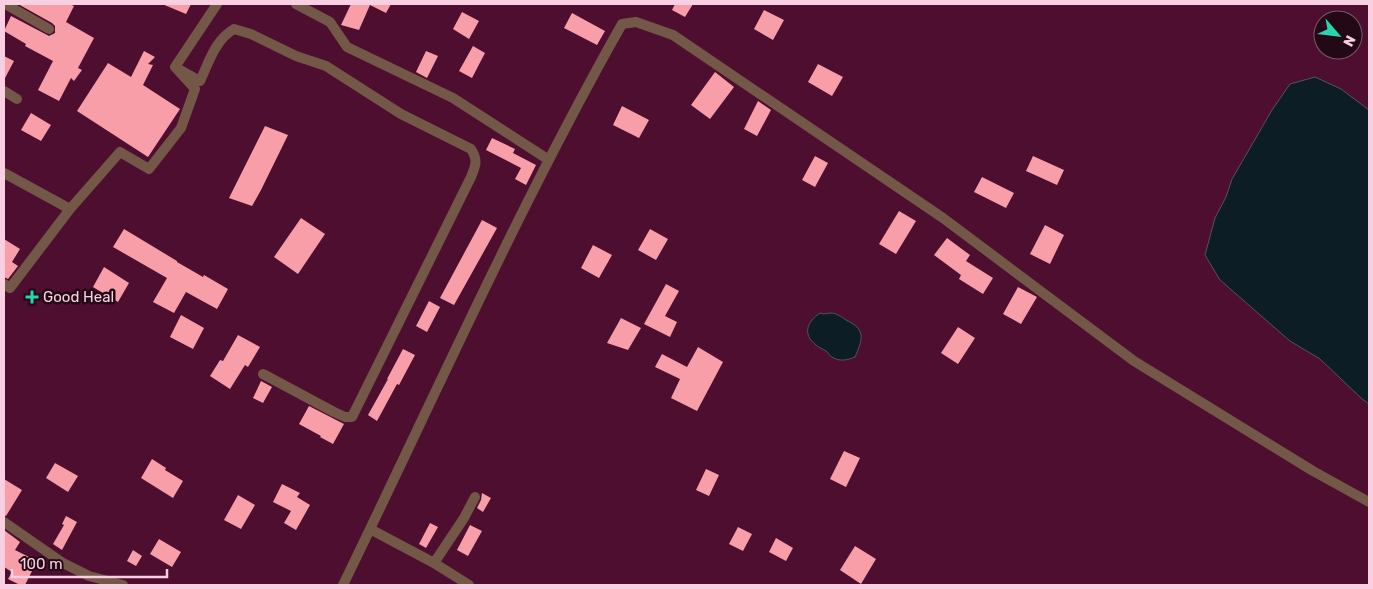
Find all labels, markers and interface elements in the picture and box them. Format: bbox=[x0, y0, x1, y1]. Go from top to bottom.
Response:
north arrow bbox=[1313, 10, 1363, 60]
text: N bbox=[1339, 32, 1359, 49]
place label: Good Heal bbox=[43, 288, 114, 306]
marker: Good Heal bbox=[25, 290, 39, 304]
scale bar bbox=[12, 546, 168, 578]
text: 100 m bbox=[20, 555, 62, 573]

